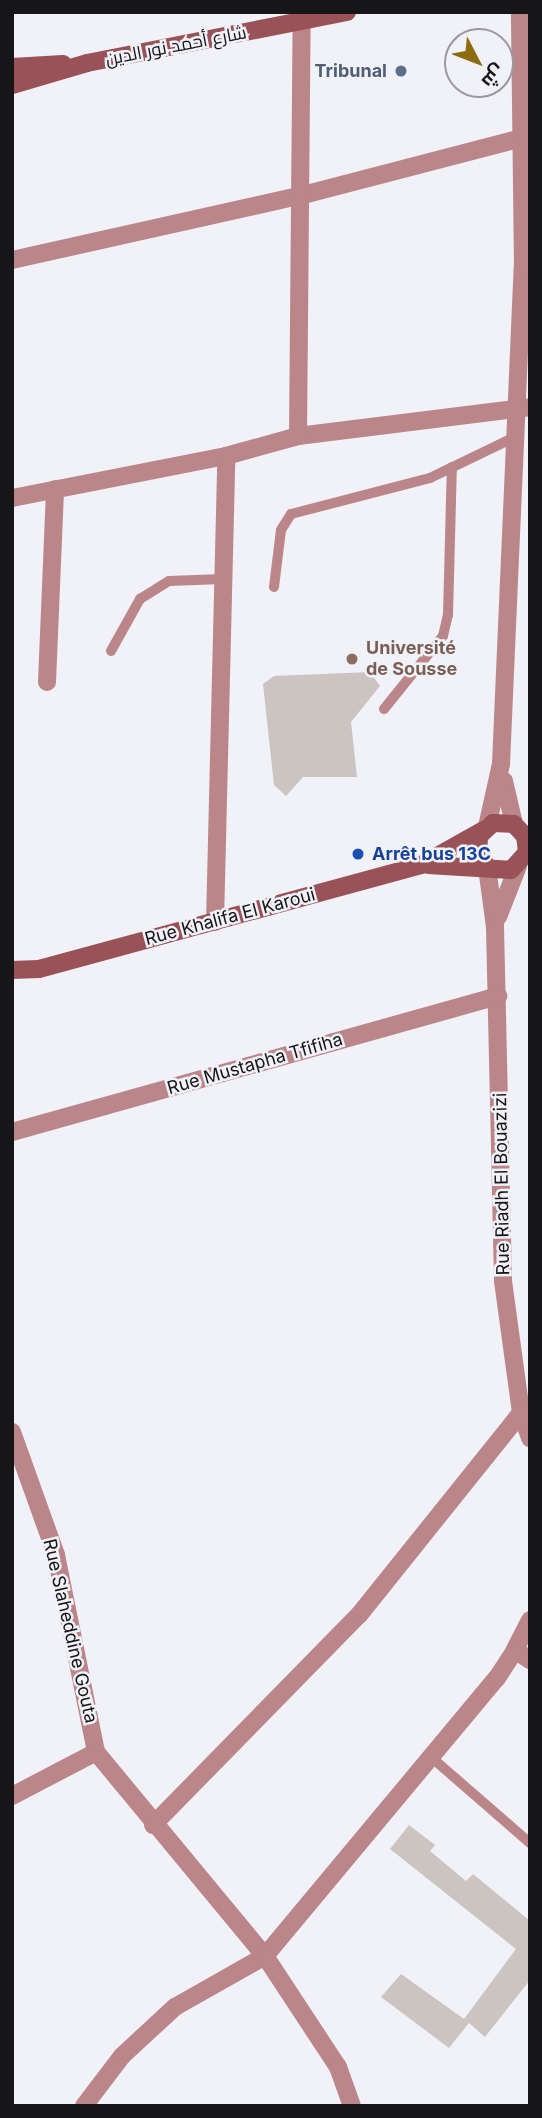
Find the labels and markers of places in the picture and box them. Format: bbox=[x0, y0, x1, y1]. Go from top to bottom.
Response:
place label: Tribunal bbox=[315, 60, 387, 82]
marker: Tribunal bbox=[393, 63, 409, 79]
place label: Université de Sousse bbox=[366, 638, 457, 680]
marker: Université de Sousse bbox=[344, 651, 360, 667]
place label: Arrêt bus 13C bbox=[372, 843, 491, 865]
marker: Arrêt bus 13C bbox=[350, 846, 366, 862]

